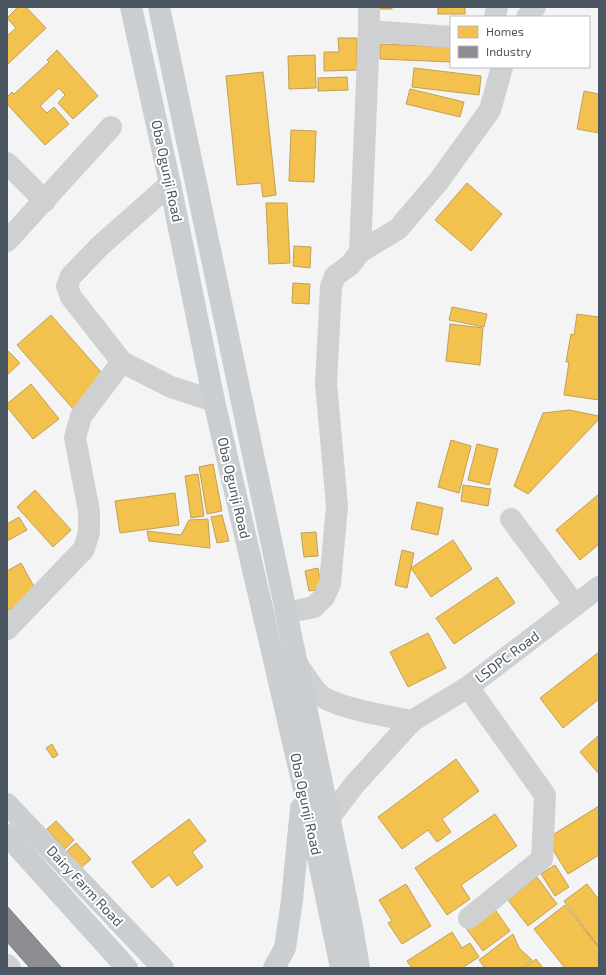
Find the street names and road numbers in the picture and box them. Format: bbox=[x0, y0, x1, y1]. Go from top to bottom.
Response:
street label: Oba Ogunji Road bbox=[148, 118, 187, 223]
street label: Oba Ogunji Road bbox=[215, 435, 254, 540]
street label: LSDPC Road bbox=[471, 627, 542, 686]
street label: Oba Ogunji Road bbox=[287, 751, 326, 856]
street label: Dairy Farm Road bbox=[44, 842, 127, 930]

